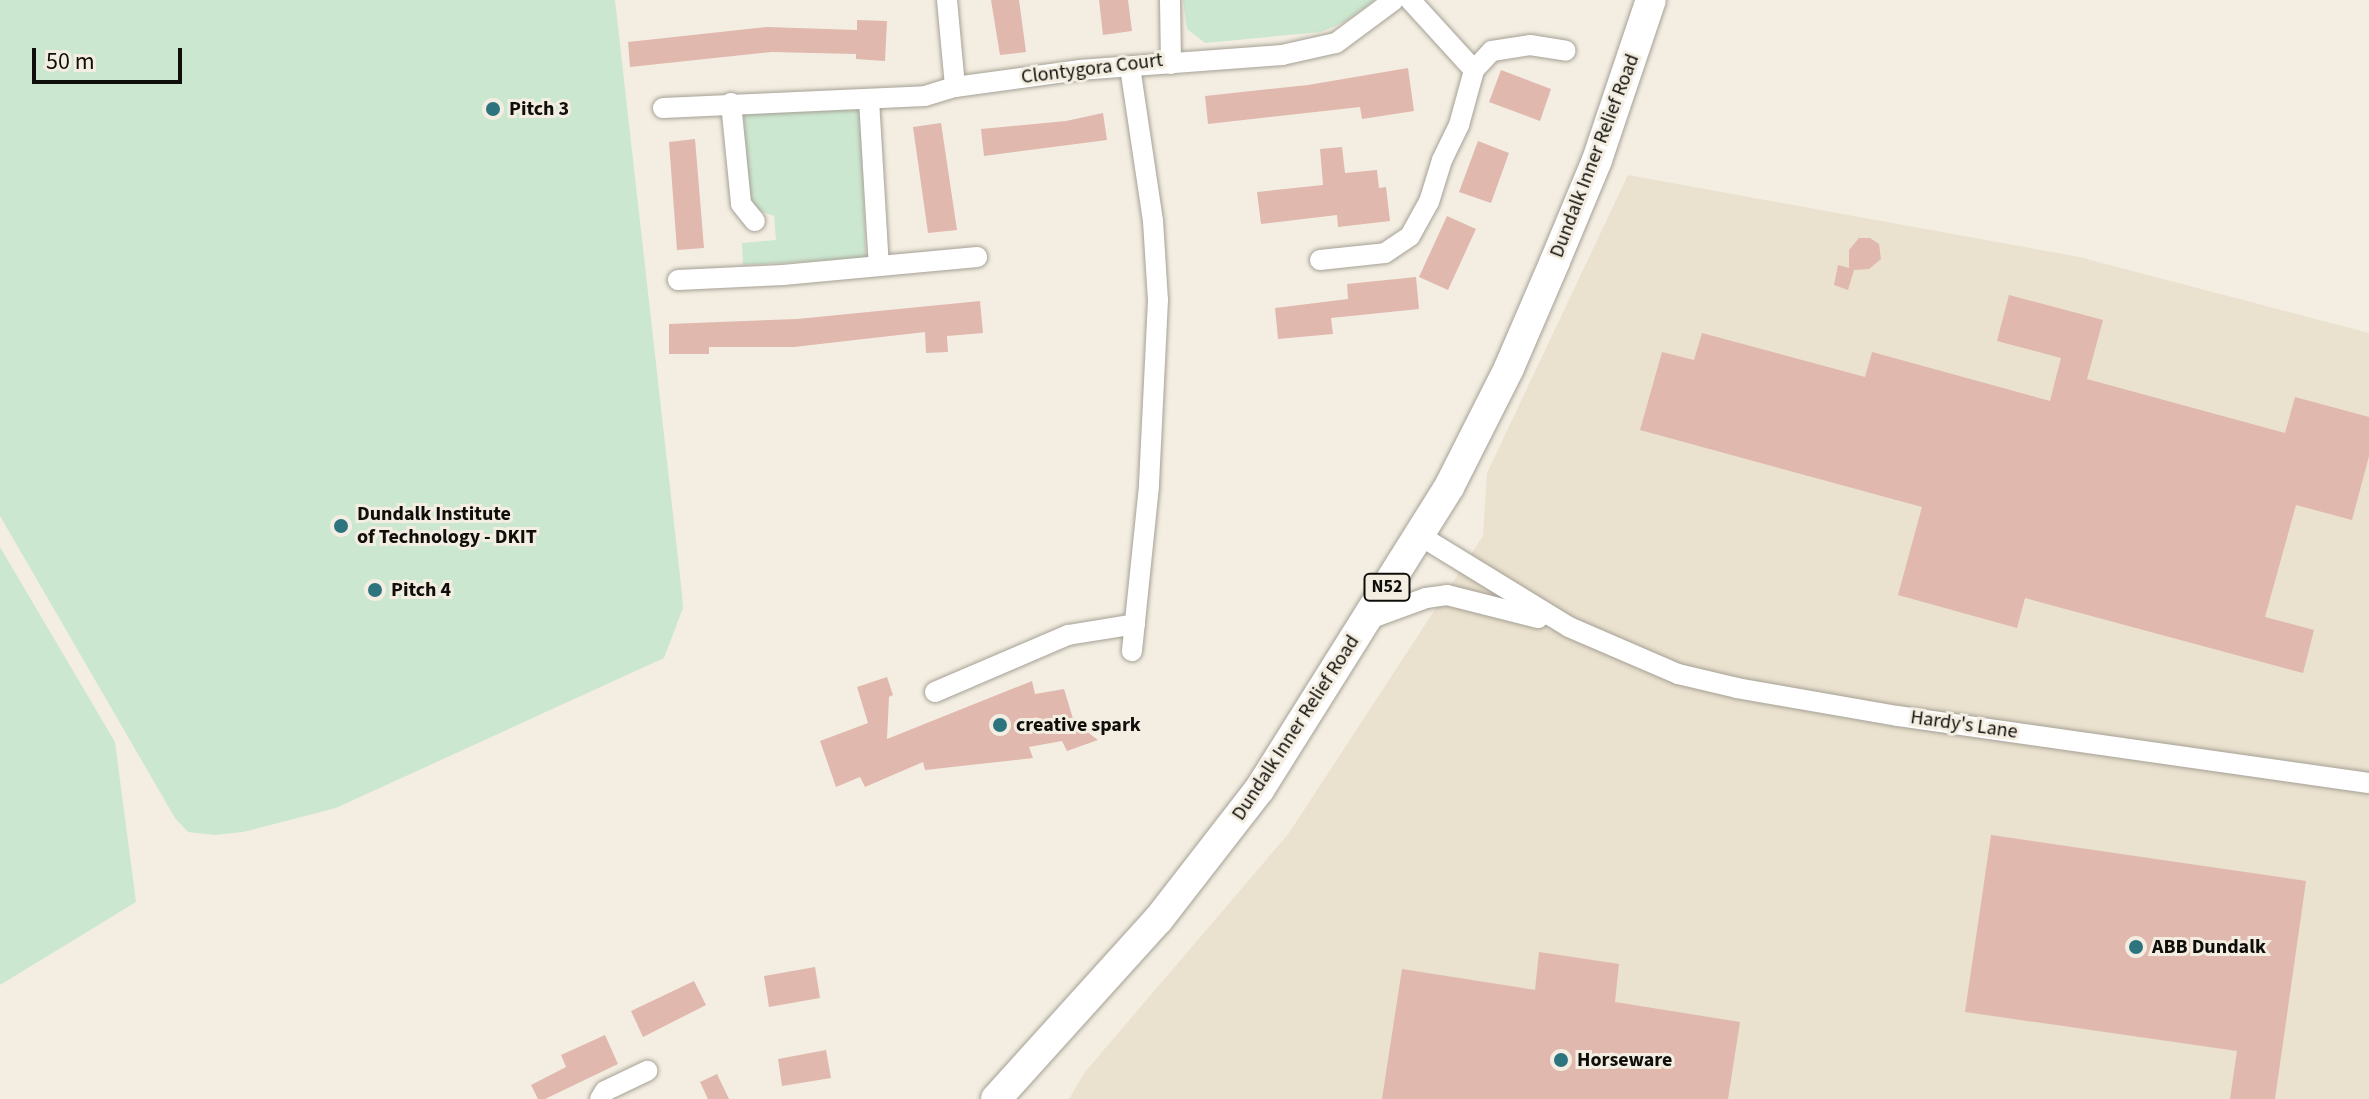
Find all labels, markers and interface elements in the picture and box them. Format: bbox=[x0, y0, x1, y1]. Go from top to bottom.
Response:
scale bar bbox=[36, 32, 186, 82]
text: 50 m bbox=[46, 44, 95, 79]
street label: Clontygora Court bbox=[1020, 48, 1164, 90]
street label: Dundalk Inner Relief Road bbox=[1545, 51, 1645, 261]
place label: Pitch 3 bbox=[509, 97, 569, 121]
marker: Pitch 3 bbox=[484, 100, 502, 118]
place label: Dundalk Institute of Technology - DKIT bbox=[357, 502, 537, 549]
marker: Dundalk Institute of Technology - DKIT bbox=[332, 517, 350, 535]
road number: N52 bbox=[1363, 573, 1411, 601]
place label: Pitch 4 bbox=[391, 578, 451, 602]
marker: Pitch 4 bbox=[366, 581, 384, 599]
street label: Dundalk Inner Relief Road bbox=[1227, 631, 1365, 825]
street label: Hardy's Lane bbox=[1909, 706, 2019, 744]
place label: creative spark bbox=[1016, 713, 1141, 737]
marker: creative spark bbox=[991, 716, 1009, 734]
place label: ABB Dundalk bbox=[2152, 935, 2266, 959]
marker: ABB Dundalk bbox=[2127, 938, 2145, 956]
place label: Horseware bbox=[1577, 1048, 1672, 1072]
marker: Horseware bbox=[1552, 1051, 1570, 1069]

